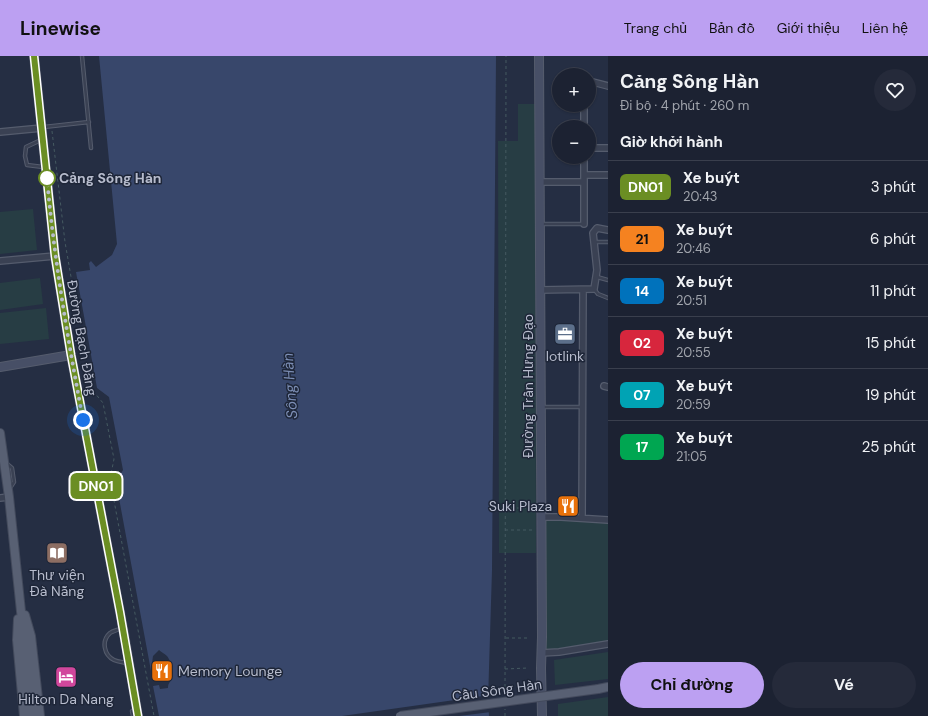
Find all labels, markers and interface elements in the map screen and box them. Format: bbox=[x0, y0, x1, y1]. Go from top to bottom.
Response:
text: Linewise bbox=[20, 16, 101, 41]
text: Trang chủ bbox=[624, 19, 687, 37]
text: Bản đồ bbox=[709, 19, 755, 37]
text: Giới thiệu bbox=[777, 19, 840, 37]
text: Liên hệ bbox=[862, 19, 908, 37]
map controls bbox=[552, 68, 596, 164]
button: + bbox=[552, 68, 596, 112]
text: Cảng Sông Hàn bbox=[620, 69, 759, 94]
button: heart bbox=[874, 69, 916, 111]
text: Đi bộ · 4 phút · 260 m bbox=[620, 97, 749, 114]
button: − bbox=[552, 120, 596, 164]
text: Giờ khởi hành bbox=[620, 132, 723, 152]
text: Xe buýt bbox=[683, 168, 740, 188]
marker: Cảng Sông Hàn bbox=[38, 169, 56, 187]
place label: Cảng Sông Hàn bbox=[59, 169, 162, 187]
text: 3 phút bbox=[871, 177, 916, 197]
text: DN01 bbox=[628, 178, 663, 196]
text: 20:43 bbox=[683, 188, 718, 205]
text: Xe buýt bbox=[676, 220, 733, 240]
text: 6 phút bbox=[870, 229, 916, 249]
text: 21 bbox=[635, 230, 649, 248]
text: 20:46 bbox=[676, 240, 711, 257]
text: Xe buýt bbox=[676, 272, 733, 292]
street label: Đường Bạch Đằng bbox=[63, 279, 101, 398]
text: 11 phút bbox=[870, 281, 916, 301]
text: 14 bbox=[635, 282, 649, 300]
text: 20:51 bbox=[676, 292, 707, 309]
street label: Đường Trần Hưng Đạo bbox=[519, 314, 537, 458]
office icon: Iotlink bbox=[552, 321, 578, 347]
text: Xe buýt bbox=[676, 324, 733, 344]
text: 15 phút bbox=[866, 333, 916, 353]
text: 02 bbox=[633, 334, 651, 352]
text: 20:55 bbox=[676, 344, 711, 361]
place label: Iotlink bbox=[546, 347, 584, 365]
water label: Sông Hàn bbox=[278, 352, 302, 420]
text: Xe buýt bbox=[676, 376, 733, 396]
text: 19 phút bbox=[865, 385, 916, 405]
text: 07 bbox=[633, 386, 651, 404]
text: 20:59 bbox=[676, 396, 711, 413]
your location bbox=[73, 410, 93, 430]
text: Xe buýt bbox=[676, 428, 733, 448]
text: 25 phút bbox=[862, 437, 916, 457]
text: 17 bbox=[636, 438, 648, 456]
text: 21:05 bbox=[676, 448, 707, 465]
line badge: DN01 bbox=[68, 473, 124, 499]
text: DN01 bbox=[78, 477, 114, 495]
restaurant icon: Suki Plaza bbox=[555, 493, 581, 519]
place label: Suki Plaza bbox=[489, 497, 552, 515]
library icon: Thư viện Đà Nẵng bbox=[44, 540, 70, 566]
place label: Thư viện Đà Nẵng bbox=[29, 566, 85, 600]
restaurant icon: Memory Lounge bbox=[149, 658, 175, 684]
place label: Memory Lounge bbox=[178, 662, 282, 680]
button: Chỉ đường bbox=[620, 662, 764, 708]
button: Vé bbox=[772, 662, 916, 708]
hotel icon: Hilton Da Nang bbox=[53, 664, 79, 690]
street label: Cầu Sông Hàn bbox=[451, 675, 543, 705]
place label: Hilton Da Nang bbox=[18, 690, 114, 708]

